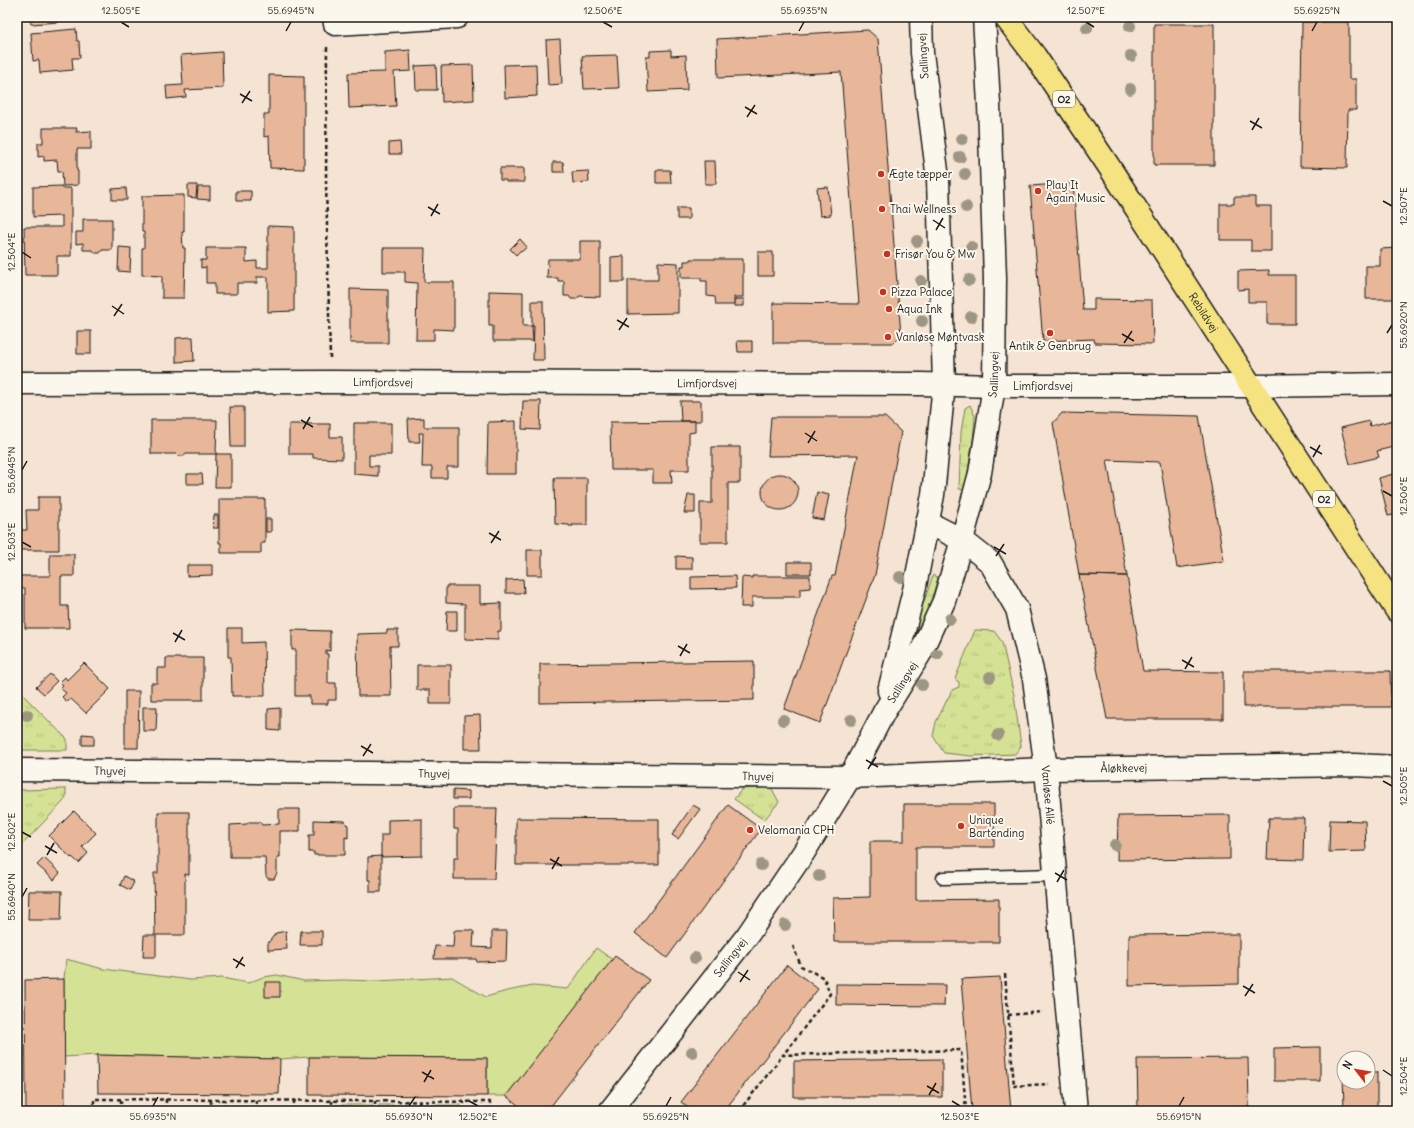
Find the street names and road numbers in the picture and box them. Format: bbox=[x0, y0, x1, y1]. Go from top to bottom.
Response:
street label: Sallingvej bbox=[914, 33, 932, 79]
road number: O2 bbox=[1053, 91, 1075, 107]
street label: Rebildvej bbox=[1186, 290, 1221, 335]
street label: Sallingvej bbox=[985, 352, 1001, 399]
street label: Limfjordsvej bbox=[353, 375, 413, 389]
street label: Limfjordsvej bbox=[677, 376, 737, 390]
street label: Limfjordsvej bbox=[1013, 379, 1073, 393]
road number: O2 bbox=[1313, 491, 1335, 507]
street label: Sallingvej bbox=[884, 659, 920, 706]
street label: Åløkkevej bbox=[1100, 760, 1147, 775]
street label: Thyvej bbox=[94, 764, 126, 778]
street label: Vanløse Allé bbox=[1039, 764, 1058, 825]
street label: Thyvej bbox=[418, 766, 450, 781]
street label: Thyvej bbox=[742, 769, 774, 783]
street label: Sallingvej bbox=[710, 935, 750, 980]

